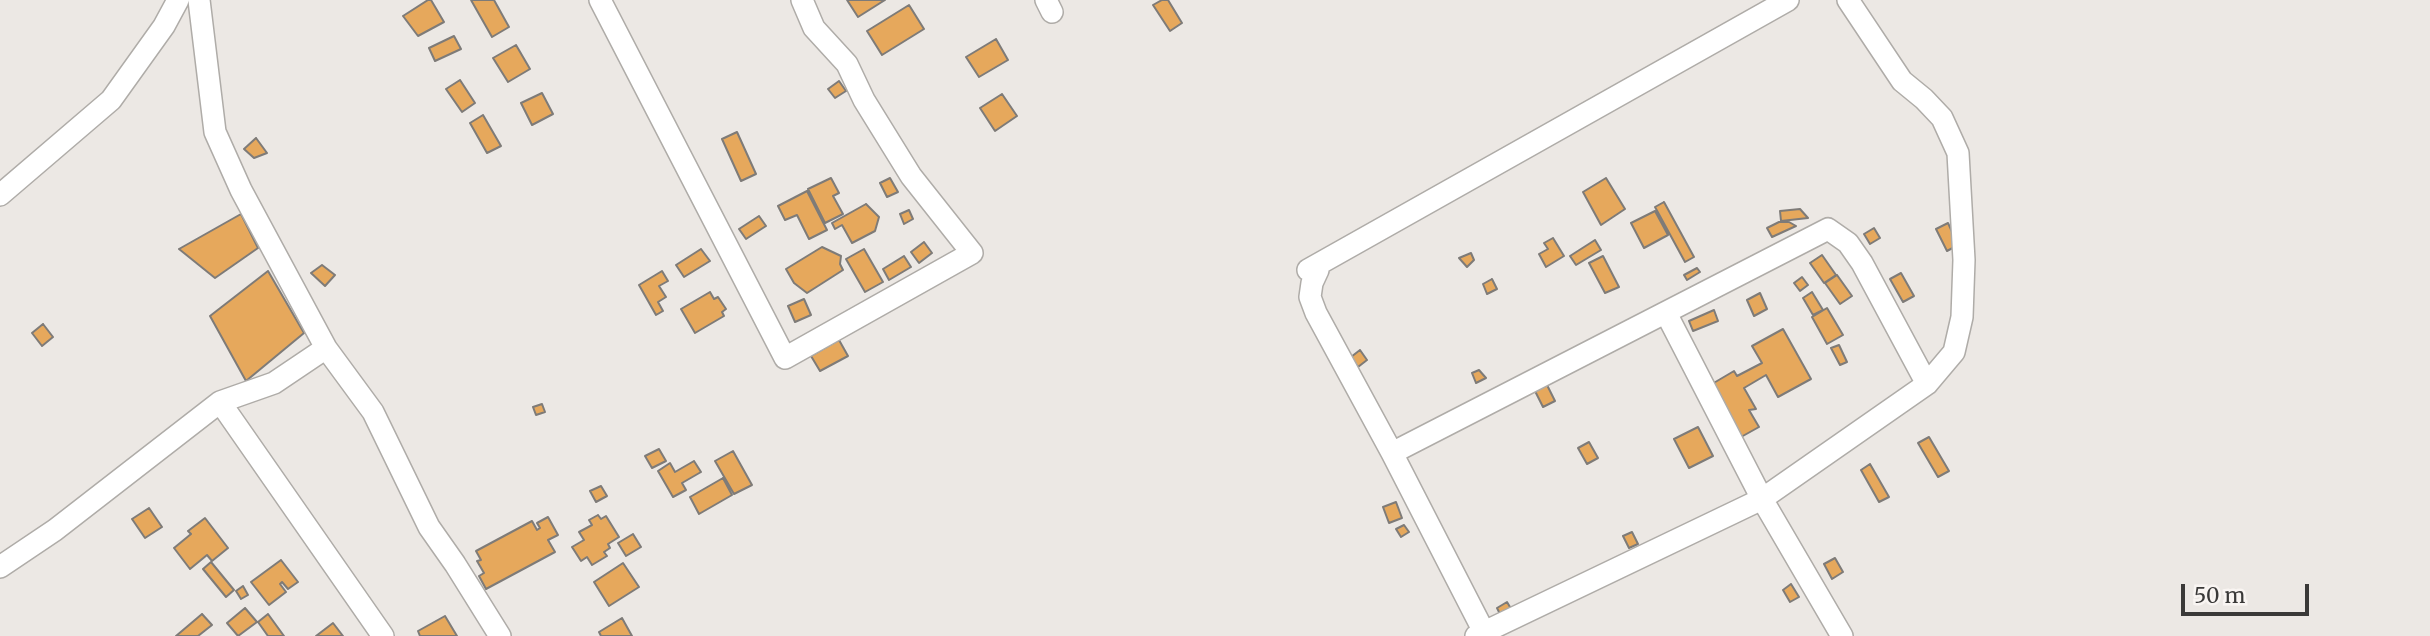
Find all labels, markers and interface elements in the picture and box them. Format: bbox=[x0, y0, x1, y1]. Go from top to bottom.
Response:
scale bar bbox=[2185, 570, 2313, 614]
text: 50 m bbox=[2194, 582, 2245, 609]

